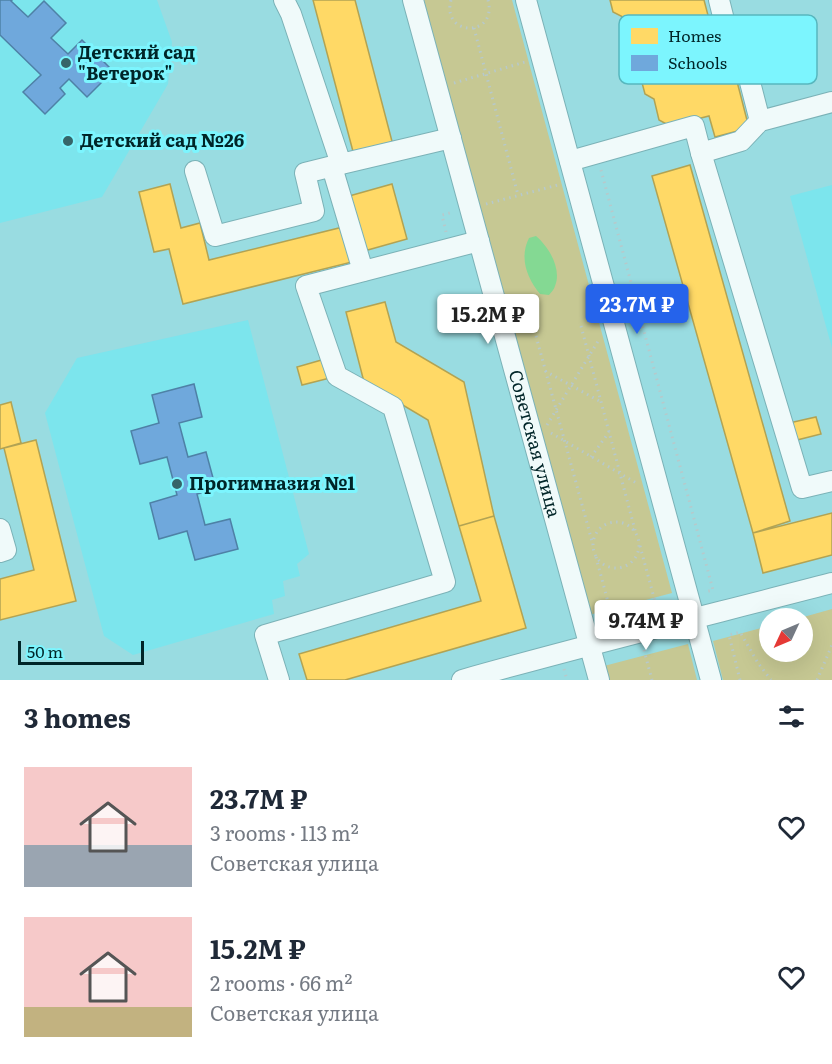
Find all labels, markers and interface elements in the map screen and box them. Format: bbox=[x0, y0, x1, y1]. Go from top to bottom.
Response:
legend bbox=[619, 15, 817, 84]
text: Homes bbox=[668, 23, 721, 47]
place label: Детский сад "Ветерок" bbox=[78, 38, 195, 86]
text: Schools bbox=[668, 50, 727, 74]
marker: Детский сад "Ветерок" bbox=[59, 56, 73, 70]
place label: Детский сад №26 bbox=[80, 126, 244, 153]
marker: Детский сад №26 bbox=[61, 134, 75, 148]
pin: 23.7M ₽ bbox=[582, 284, 692, 335]
text: 23.7M ₽ bbox=[600, 288, 674, 318]
pin: 15.2M ₽ bbox=[433, 294, 543, 345]
text: 15.2M ₽ bbox=[451, 298, 525, 328]
street label: Советская улица bbox=[503, 366, 569, 520]
place label: Прогимназия №1 bbox=[189, 469, 355, 496]
marker: Прогимназия №1 bbox=[170, 477, 184, 491]
pin: 9.74M ₽ bbox=[591, 600, 701, 651]
text: 9.74M ₽ bbox=[609, 604, 683, 634]
north arrow bbox=[759, 608, 813, 662]
map controls bbox=[759, 608, 813, 662]
scale bar bbox=[18, 638, 144, 666]
text: 50 m bbox=[27, 639, 63, 663]
text: 3 homes bbox=[24, 697, 131, 736]
icon: filters bbox=[775, 700, 808, 733]
text: 23.7M ₽ bbox=[210, 778, 307, 817]
icon: home bbox=[72, 791, 144, 863]
icon: heart bbox=[775, 811, 808, 844]
text: 3 rooms · 113 m² bbox=[210, 817, 359, 847]
text: Советская улица bbox=[210, 847, 379, 877]
text: 15.2M ₽ bbox=[210, 928, 306, 967]
icon: home bbox=[72, 941, 144, 1013]
icon: heart bbox=[775, 961, 808, 994]
text: 2 rooms · 66 m² bbox=[210, 967, 352, 997]
text: Советская улица bbox=[210, 997, 379, 1027]

